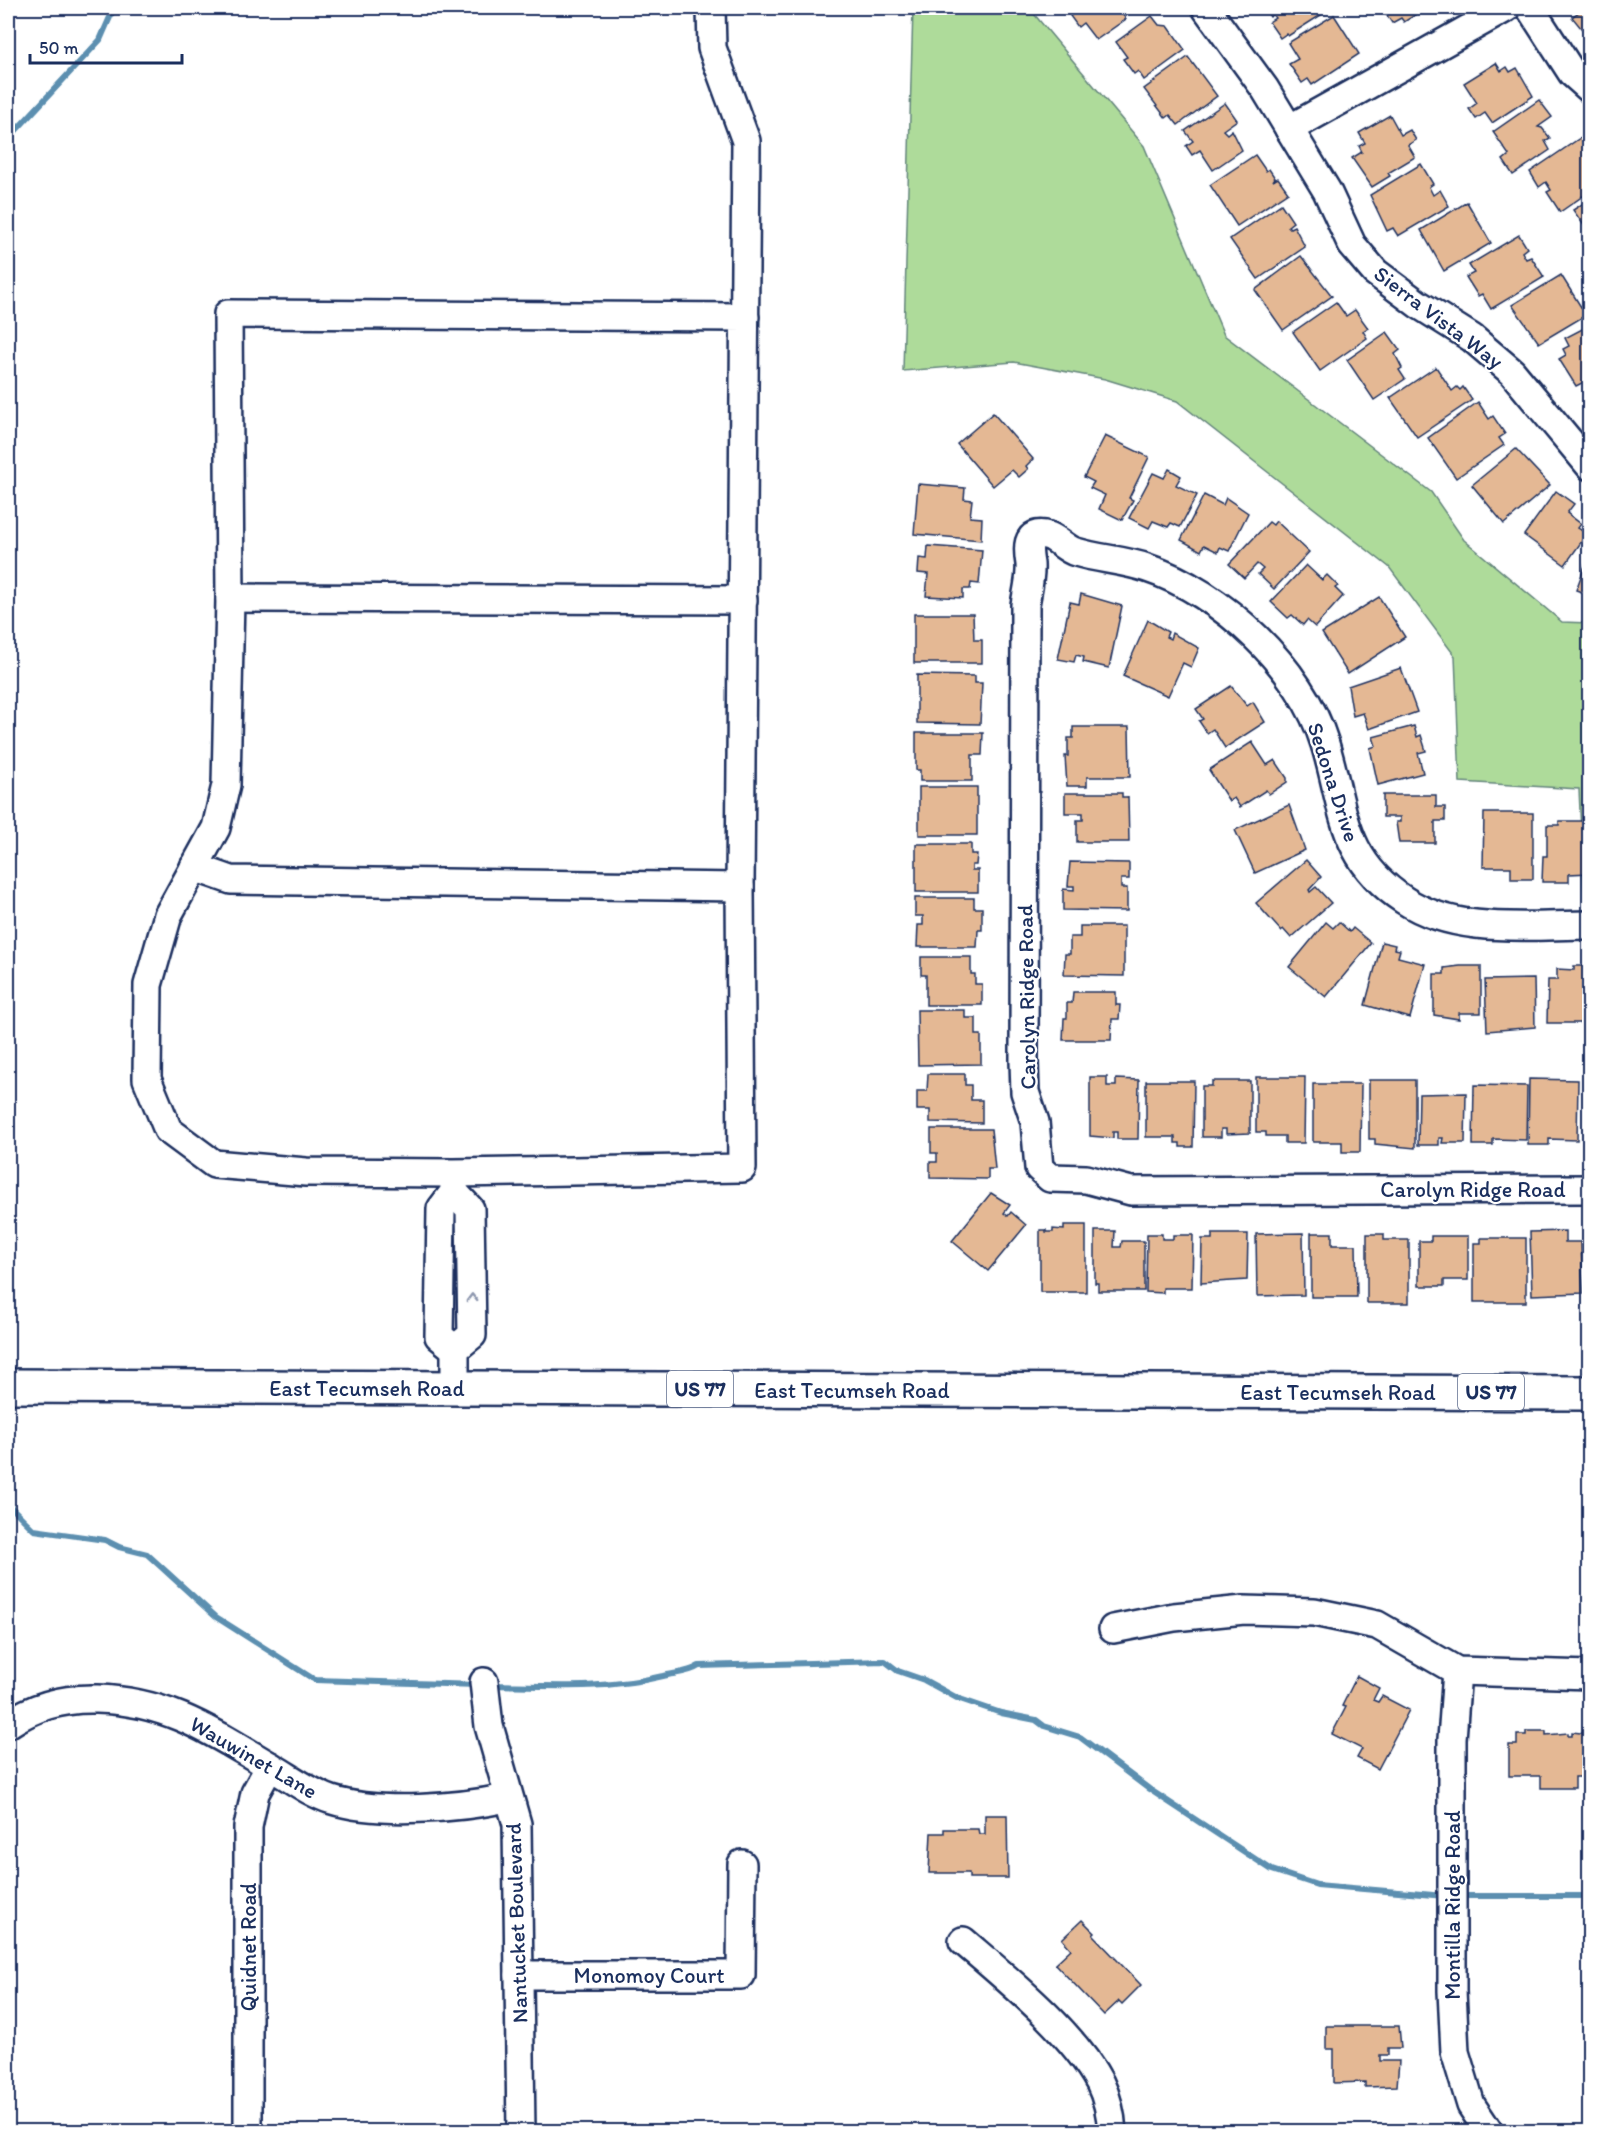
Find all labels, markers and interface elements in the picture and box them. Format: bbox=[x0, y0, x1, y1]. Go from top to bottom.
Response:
scale bar bbox=[30, 27, 182, 65]
text: 50 m bbox=[39, 37, 79, 59]
street label: Sierra Vista Way bbox=[1369, 260, 1509, 375]
street label: Sedona Drive bbox=[1302, 719, 1365, 845]
street label: Carolyn Ridge Road bbox=[1011, 904, 1042, 1090]
street label: Carolyn Ridge Road bbox=[1380, 1176, 1566, 1203]
one-way arrow bbox=[465, 1294, 478, 1303]
road number: US 77 bbox=[667, 1371, 733, 1407]
road number: US 77 bbox=[1458, 1374, 1524, 1410]
street label: East Tecumseh Road bbox=[269, 1375, 465, 1402]
street label: East Tecumseh Road bbox=[754, 1377, 950, 1404]
street label: East Tecumseh Road bbox=[1240, 1379, 1436, 1406]
street label: Wauwinet Lane bbox=[185, 1710, 322, 1805]
street label: Montilla Ridge Road bbox=[1439, 1810, 1466, 2000]
street label: Nantucket Boulevard bbox=[500, 1822, 533, 2024]
street label: Quidnet Road bbox=[235, 1883, 262, 2011]
street label: Monomoy Court bbox=[574, 1962, 724, 1989]

